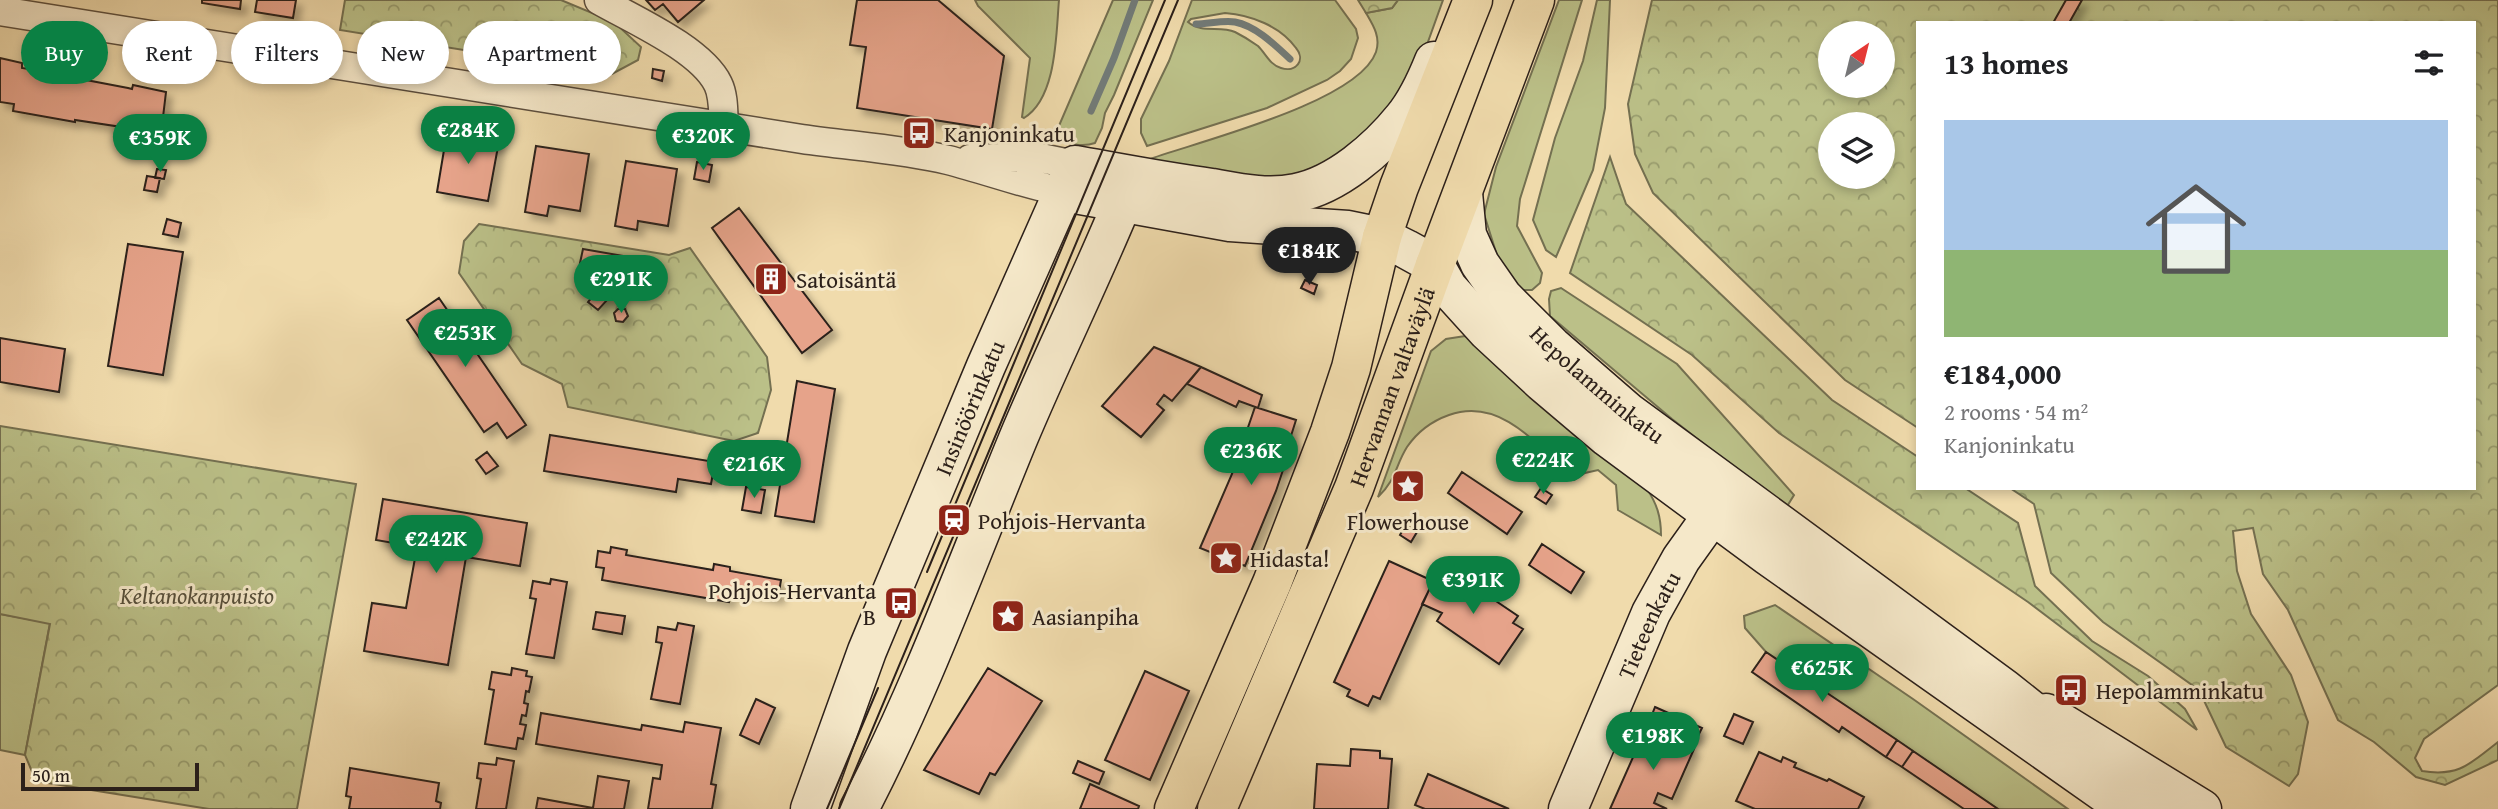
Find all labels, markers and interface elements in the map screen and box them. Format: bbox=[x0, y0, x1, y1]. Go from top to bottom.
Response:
chip: Buy bbox=[21, 21, 108, 84]
chip: Rent bbox=[122, 21, 217, 84]
chip: Filters bbox=[231, 21, 343, 84]
chip: New bbox=[357, 21, 449, 84]
chip: Apartment bbox=[463, 21, 621, 84]
north arrow bbox=[1818, 21, 1895, 98]
map controls bbox=[1818, 21, 1895, 189]
text: 13 homes bbox=[1944, 41, 2069, 85]
icon: filters bbox=[2410, 44, 2448, 82]
pin: €284K bbox=[419, 106, 517, 166]
text: €284K bbox=[437, 112, 499, 145]
button: layers bbox=[1818, 112, 1895, 189]
pin: €320K bbox=[654, 113, 752, 172]
pin: €359K bbox=[111, 114, 209, 174]
bus stop icon: Kanjoninkatu bbox=[900, 114, 938, 152]
place label: Kanjoninkatu bbox=[944, 117, 1075, 150]
text: €320K bbox=[672, 118, 734, 151]
text: €359K bbox=[129, 120, 191, 153]
icon: home bbox=[2133, 166, 2259, 292]
pin: €184K bbox=[1260, 228, 1358, 287]
text: €184K bbox=[1278, 233, 1340, 266]
pin: €291K bbox=[572, 256, 670, 315]
building icon: Satoisäntä bbox=[752, 260, 790, 298]
text: €291K bbox=[590, 261, 652, 294]
place label: Satoisäntä bbox=[796, 263, 896, 296]
street label: Hervannan valtaväylä bbox=[1339, 282, 1442, 491]
pin: €253K bbox=[416, 310, 514, 369]
text: €253K bbox=[434, 315, 496, 348]
street label: Hepolamminkatu bbox=[1523, 317, 1673, 451]
street label: Insinöörinkatu bbox=[926, 334, 1012, 480]
text: €184,000 bbox=[1944, 351, 2061, 395]
text: 2 rooms · 54 m² bbox=[1944, 395, 2088, 428]
pin: €236K bbox=[1202, 428, 1300, 487]
text: Kanjoninkatu bbox=[1944, 428, 2075, 461]
text: €236K bbox=[1220, 433, 1282, 466]
pin: €224K bbox=[1494, 436, 1592, 496]
pin: €216K bbox=[705, 440, 803, 500]
text: €224K bbox=[1512, 442, 1574, 475]
text: €216K bbox=[723, 446, 785, 479]
place icon: Flowerhouse bbox=[1389, 467, 1427, 505]
station icon: Pohjois-Hervanta bbox=[935, 501, 973, 539]
place label: Pohjois-Hervanta bbox=[978, 504, 1146, 537]
place label: Flowerhouse bbox=[1347, 505, 1469, 538]
pin: €242K bbox=[387, 516, 485, 575]
text: €242K bbox=[405, 521, 467, 554]
place icon: Hidasta! bbox=[1207, 539, 1245, 577]
place label: Hidasta! bbox=[1250, 542, 1330, 575]
pin: €391K bbox=[1424, 556, 1522, 616]
text: €391K bbox=[1442, 562, 1504, 595]
street label: Tieteenkatu bbox=[1609, 564, 1688, 684]
place label: Pohjois-Hervanta B bbox=[708, 574, 876, 633]
park label: Keltanokanpuisto bbox=[119, 579, 274, 612]
bus stop icon: Pohjois-Hervanta B bbox=[882, 584, 920, 622]
place icon: Aasianpiha bbox=[989, 597, 1027, 635]
place label: Aasianpiha bbox=[1032, 600, 1139, 633]
pin: €625K bbox=[1773, 644, 1871, 704]
text: €625K bbox=[1791, 650, 1853, 683]
bus stop icon: Hepolamminkatu bbox=[2052, 671, 2090, 709]
place label: Hepolamminkatu bbox=[2096, 674, 2264, 707]
pin: €198K bbox=[1604, 712, 1702, 772]
text: €198K bbox=[1622, 718, 1684, 751]
scale bar bbox=[21, 760, 200, 792]
text: 50 m bbox=[32, 761, 70, 789]

